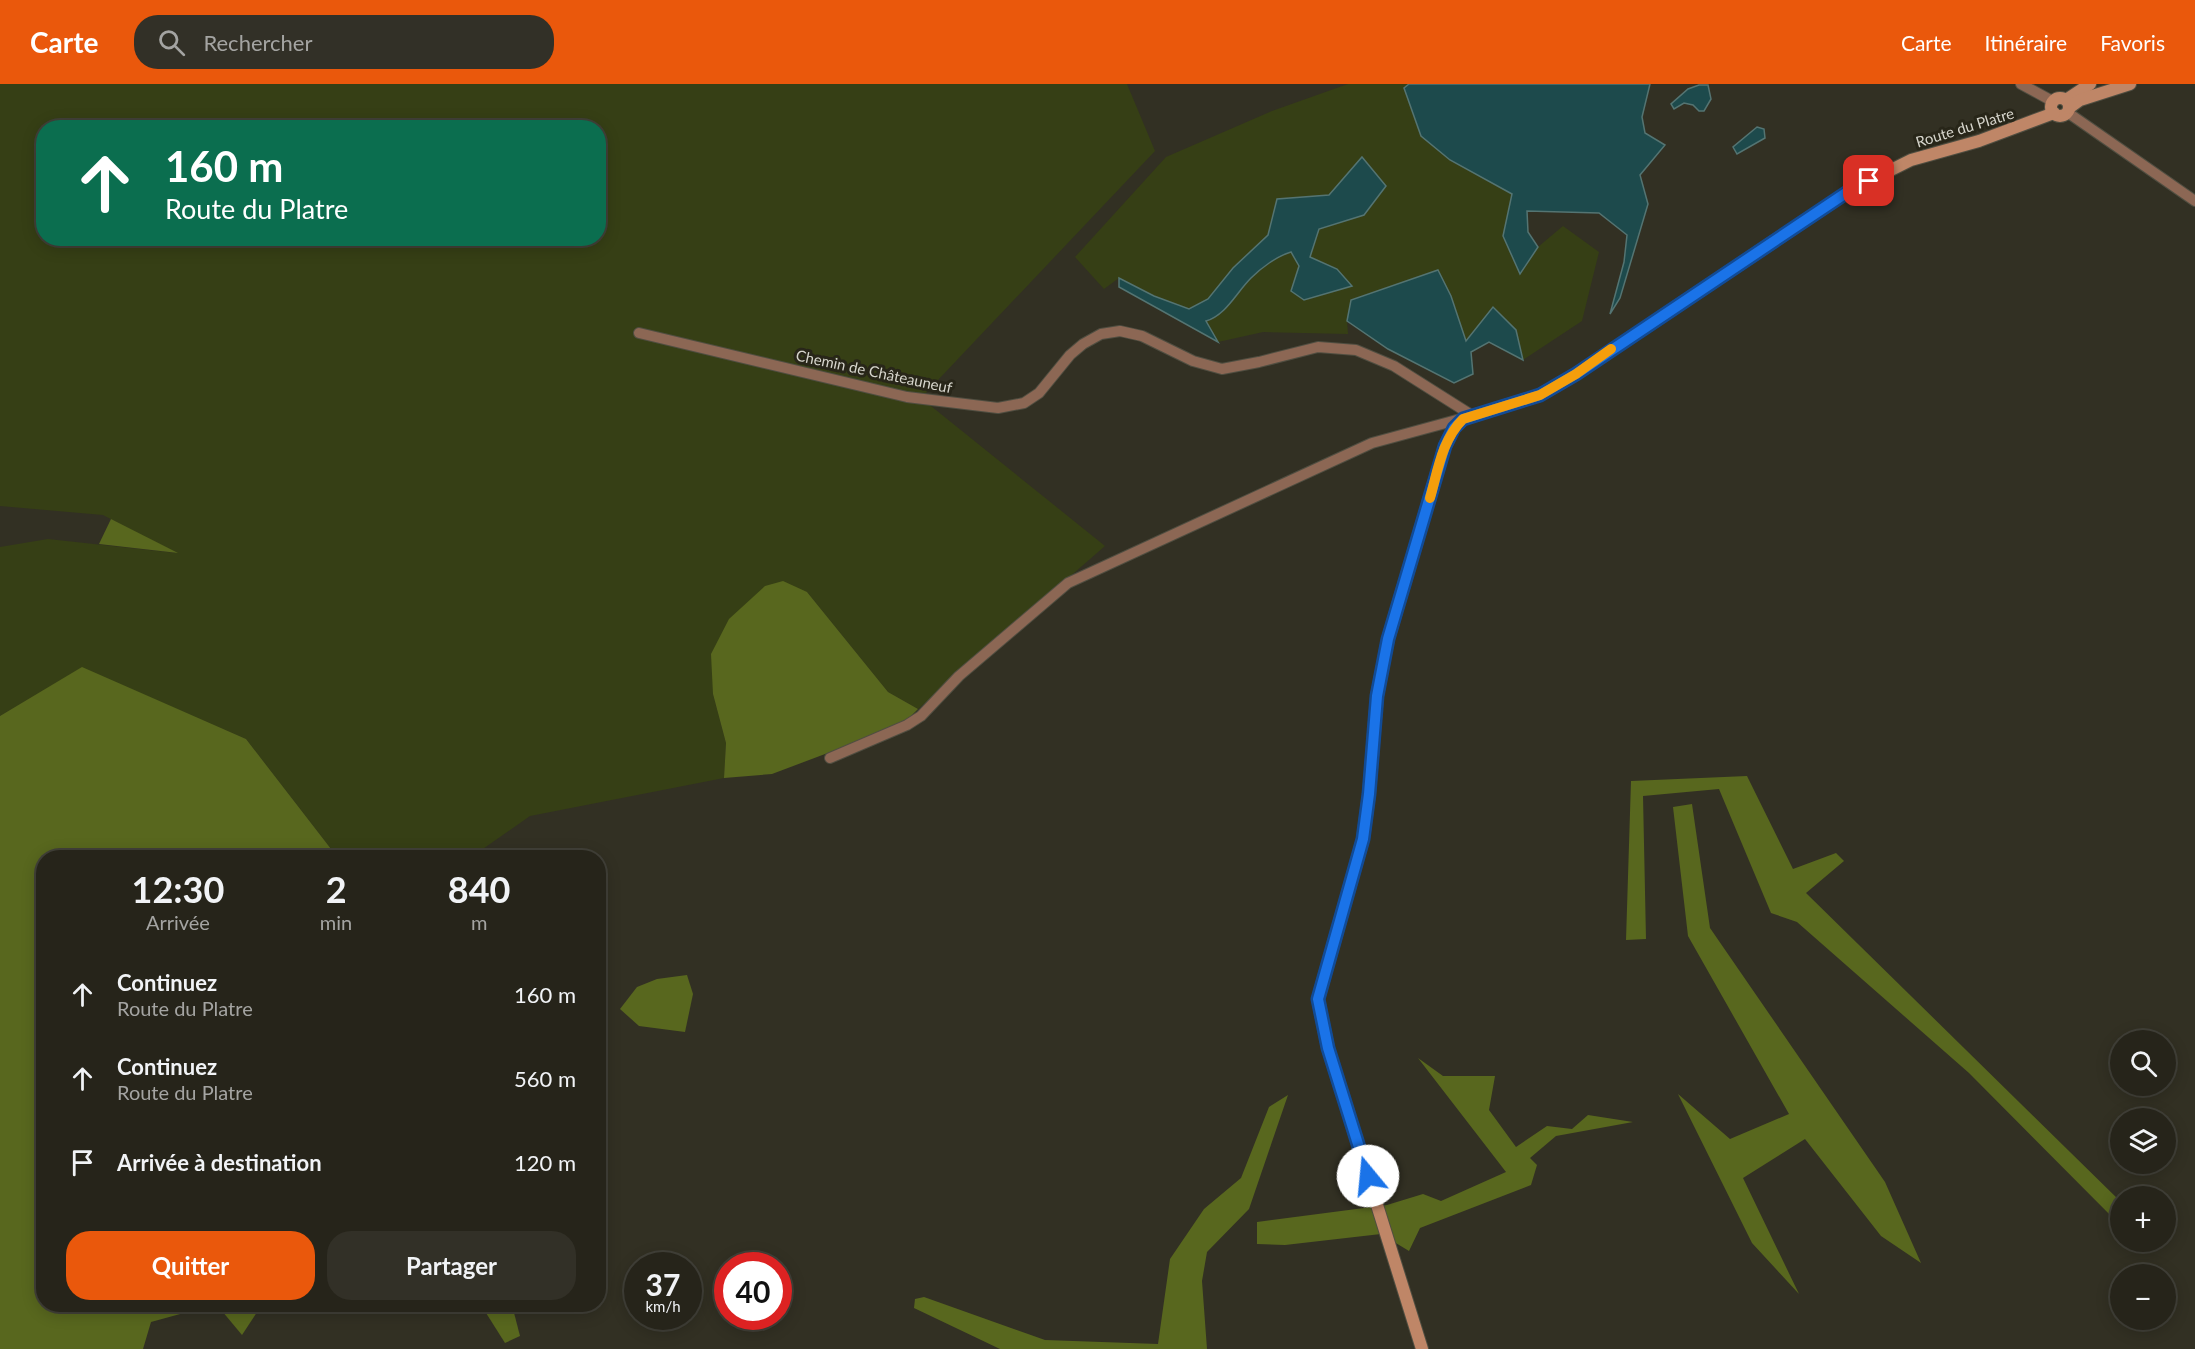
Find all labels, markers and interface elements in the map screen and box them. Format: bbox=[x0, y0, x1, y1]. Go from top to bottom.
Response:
search box bbox=[134, 15, 554, 69]
text: Carte bbox=[30, 25, 98, 59]
icon: search bbox=[155, 26, 188, 59]
text: Rechercher bbox=[203, 29, 312, 56]
text: Carte bbox=[1901, 30, 1952, 55]
text: Itinéraire bbox=[1985, 30, 2067, 55]
text: Favoris bbox=[2100, 30, 2165, 55]
street label: Route du Platre bbox=[1913, 104, 2016, 151]
text: 160 m bbox=[165, 141, 283, 191]
icon: ahead bbox=[66, 144, 144, 222]
pin bbox=[1843, 155, 1894, 206]
icon: arrive bbox=[1852, 164, 1885, 197]
text: Route du Platre bbox=[165, 192, 348, 225]
street label: Chemin de Châteauneuf bbox=[794, 346, 955, 397]
text: 12:30 bbox=[132, 867, 224, 911]
text: 2 bbox=[326, 867, 347, 911]
text: 840 bbox=[448, 867, 510, 911]
text: Arrivée bbox=[146, 910, 210, 934]
text: min bbox=[320, 910, 352, 934]
text: m bbox=[471, 910, 487, 934]
text: Continuez bbox=[117, 969, 217, 996]
icon: ahead bbox=[66, 978, 99, 1011]
text: 160 m bbox=[514, 981, 576, 1008]
text: Route du Platre bbox=[117, 996, 253, 1020]
map controls bbox=[2110, 1030, 2176, 1330]
button: search bbox=[2110, 1030, 2176, 1096]
text: Continuez bbox=[117, 1053, 217, 1080]
icon: ahead bbox=[66, 1062, 99, 1095]
text: 560 m bbox=[514, 1065, 576, 1092]
text: Route du Platre bbox=[117, 1080, 253, 1104]
button: layers bbox=[2110, 1108, 2176, 1174]
position arrow bbox=[1336, 1144, 1400, 1208]
icon: arrive bbox=[66, 1146, 99, 1179]
text: Arrivée à destination bbox=[117, 1149, 322, 1176]
text: 120 m bbox=[514, 1149, 576, 1176]
button: + bbox=[2110, 1186, 2176, 1252]
button: Quitter bbox=[66, 1231, 315, 1300]
button: Partager bbox=[327, 1231, 576, 1300]
speed limit sign: 40 bbox=[714, 1252, 792, 1330]
button: − bbox=[2110, 1264, 2176, 1330]
text: 37 bbox=[646, 1266, 680, 1302]
text: km/h bbox=[645, 1297, 681, 1315]

